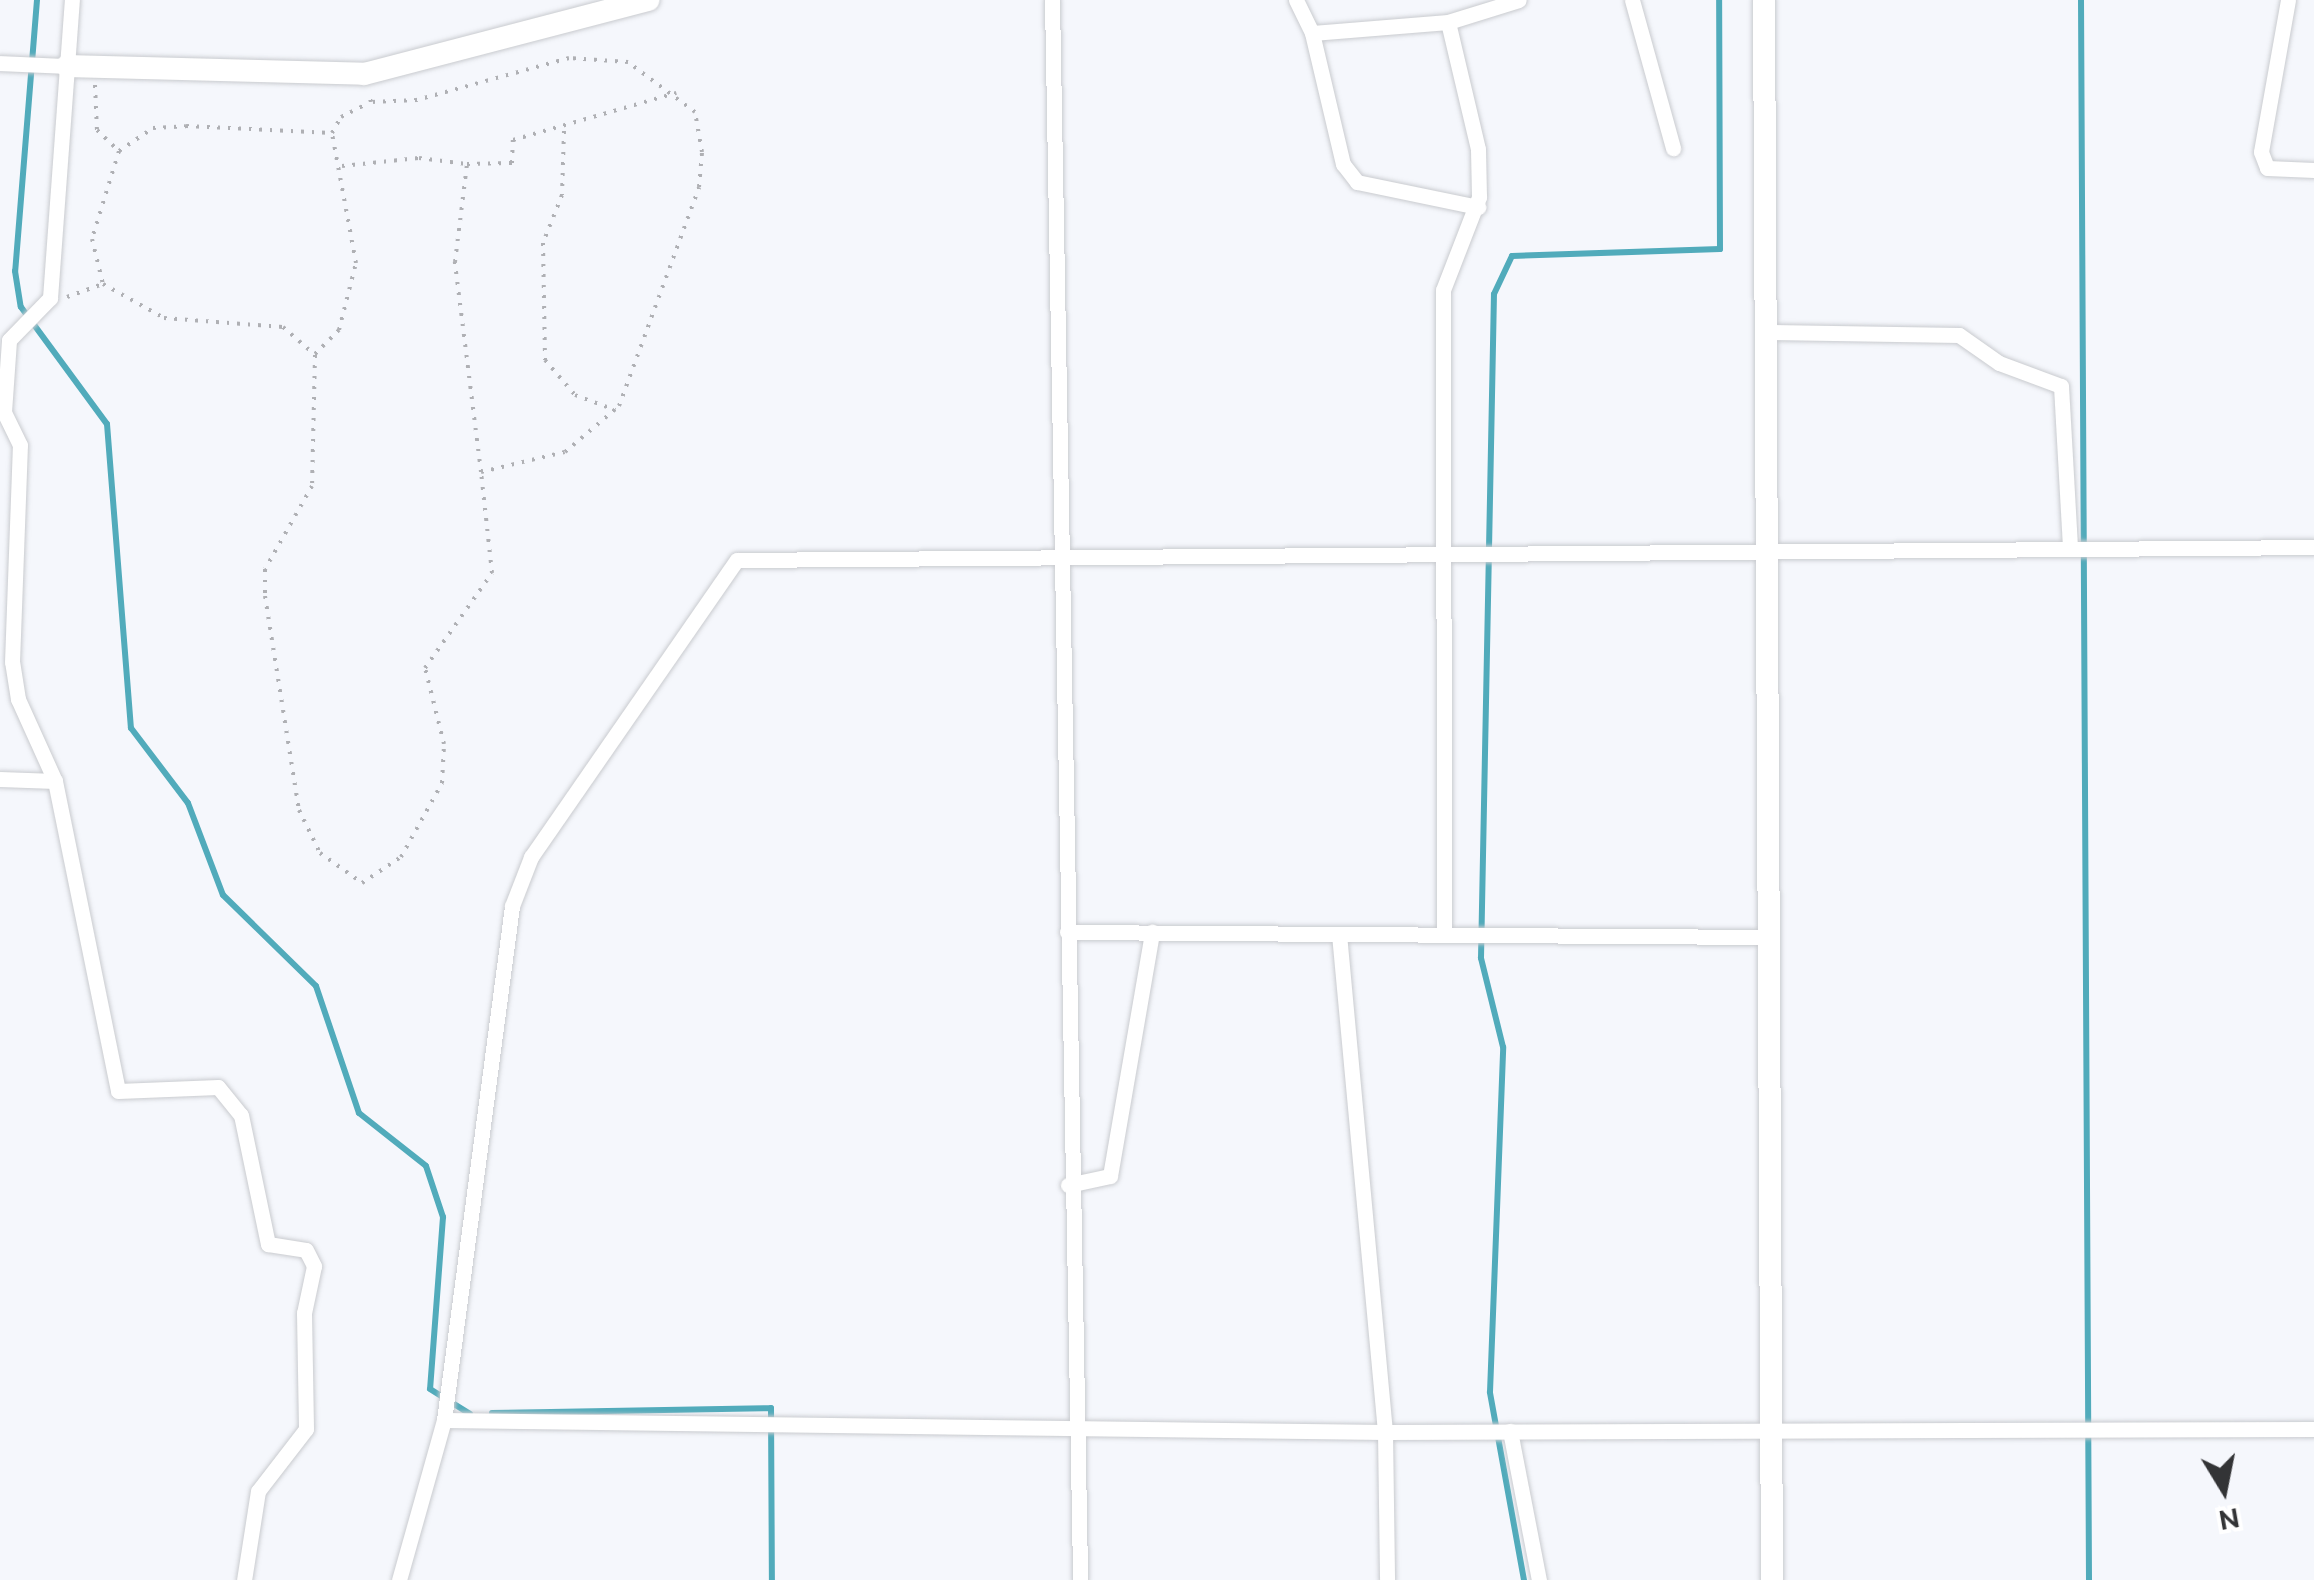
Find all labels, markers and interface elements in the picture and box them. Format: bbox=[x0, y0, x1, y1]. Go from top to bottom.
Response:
north arrow bbox=[2174, 1440, 2274, 1540]
text: N bbox=[2216, 1503, 2242, 1537]

